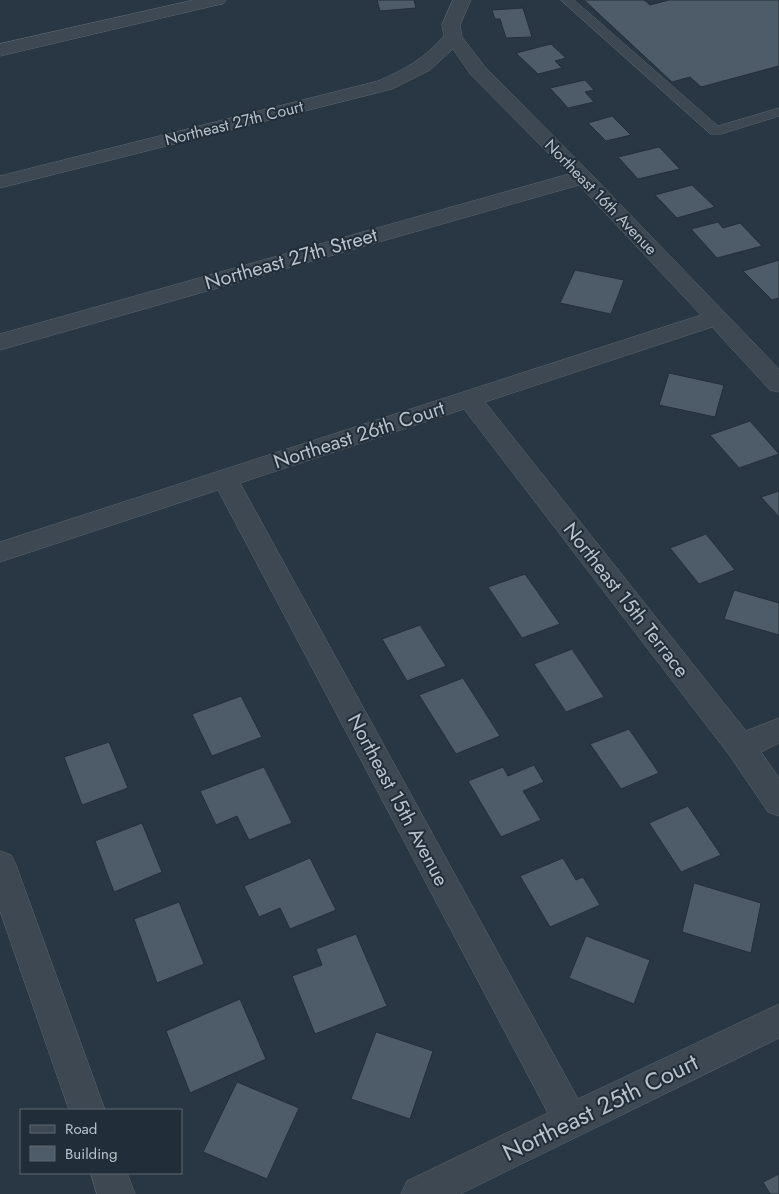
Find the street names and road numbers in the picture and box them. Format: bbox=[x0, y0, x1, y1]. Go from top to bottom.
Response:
street label: Northeast 27th Court bbox=[162, 95, 306, 151]
street label: Northeast 16th Avenue bbox=[540, 134, 662, 260]
street label: Northeast 27th Street bbox=[201, 220, 381, 298]
street label: Northeast 26th Court bbox=[270, 394, 448, 476]
street label: Northeast 15th Terrace bbox=[556, 516, 696, 684]
street label: Northeast 15th Avenue bbox=[340, 709, 456, 891]
street label: Northeast 25th Court bbox=[496, 1044, 704, 1170]

